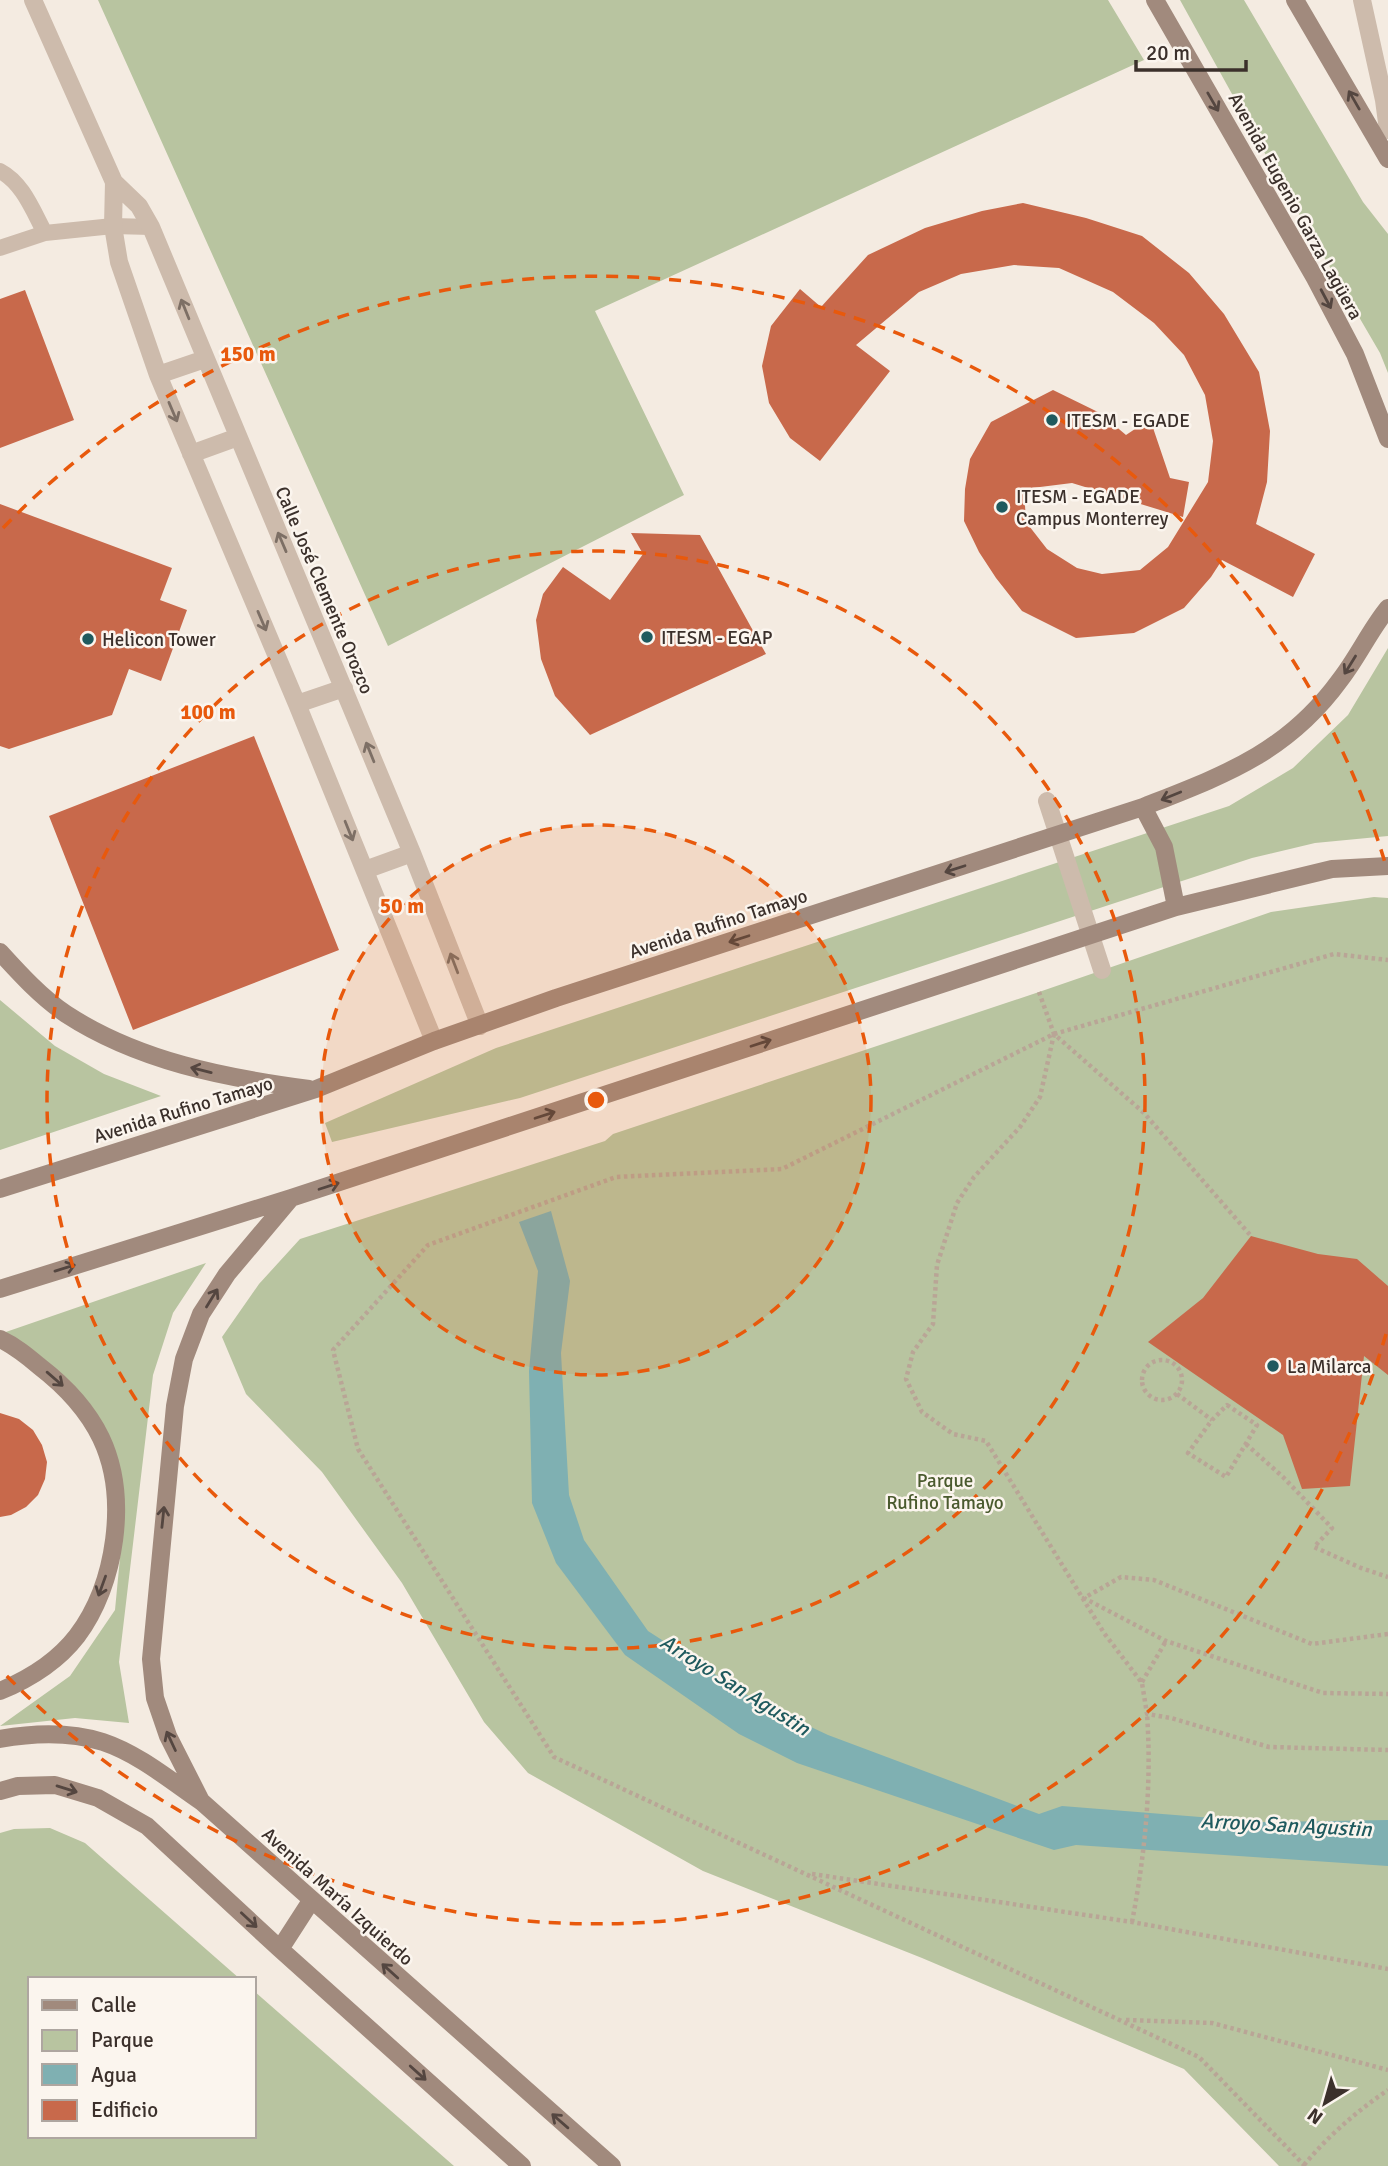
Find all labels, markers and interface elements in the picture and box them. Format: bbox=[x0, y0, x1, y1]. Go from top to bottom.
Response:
scale bar bbox=[1136, 28, 1246, 72]
text: 20 m bbox=[1146, 40, 1190, 66]
street label: Avenida Eugenio Garza Lagüera bbox=[1223, 89, 1368, 324]
one-way arrow bbox=[1206, 91, 1220, 111]
one-way arrow bbox=[1346, 91, 1360, 111]
one-way arrow bbox=[1320, 288, 1333, 309]
one-way arrow bbox=[178, 299, 191, 321]
text: 150 m bbox=[220, 341, 276, 367]
one-way arrow bbox=[167, 400, 180, 422]
place label: ITESM - EGADE bbox=[1066, 409, 1190, 433]
marker: ITESM - EGADE bbox=[1044, 412, 1060, 428]
street label: Calle José Clemente Orozco bbox=[269, 483, 379, 698]
place label: ITESM - EGADE Campus Monterrey bbox=[1016, 485, 1169, 531]
marker: ITESM - EGADE Campus Monterrey bbox=[994, 499, 1010, 515]
one-way arrow bbox=[275, 531, 288, 553]
one-way arrow bbox=[256, 610, 269, 631]
place label: ITESM - EGAP bbox=[661, 626, 773, 650]
place label: Helicon Tower bbox=[102, 628, 216, 652]
marker: ITESM - EGAP bbox=[639, 629, 655, 645]
marker: Helicon Tower bbox=[80, 631, 96, 647]
one-way arrow bbox=[1343, 654, 1357, 674]
text: 100 m bbox=[180, 699, 236, 725]
one-way arrow bbox=[363, 741, 376, 763]
one-way arrow bbox=[1160, 791, 1182, 804]
one-way arrow bbox=[343, 820, 356, 842]
one-way arrow bbox=[944, 863, 966, 876]
street label: Avenida Rufino Tamayo bbox=[626, 884, 811, 964]
text: 50 m bbox=[380, 893, 424, 919]
one-way arrow bbox=[728, 934, 750, 946]
one-way arrow bbox=[447, 952, 460, 974]
one-way arrow bbox=[750, 1036, 772, 1049]
one-way arrow bbox=[190, 1063, 212, 1076]
street label: Avenida Rufino Tamayo bbox=[91, 1071, 276, 1149]
centre of rings bbox=[584, 1088, 608, 1112]
one-way arrow bbox=[534, 1107, 556, 1120]
one-way arrow bbox=[318, 1178, 340, 1191]
one-way arrow bbox=[54, 1261, 76, 1274]
one-way arrow bbox=[205, 1288, 219, 1308]
place label: La Milarca bbox=[1287, 1355, 1372, 1379]
marker: La Milarca bbox=[1265, 1358, 1281, 1374]
one-way arrow bbox=[46, 1371, 64, 1387]
park label: Parque Rufino Tamayo bbox=[886, 1469, 1004, 1515]
one-way arrow bbox=[157, 1507, 170, 1529]
one-way arrow bbox=[94, 1574, 107, 1596]
water label: Arroyo San Agustin bbox=[656, 1629, 815, 1742]
one-way arrow bbox=[164, 1731, 177, 1752]
one-way arrow bbox=[56, 1784, 78, 1797]
water label: Arroyo San Agustin bbox=[1200, 1808, 1373, 1842]
street label: Avenida María Izquierdo bbox=[257, 1822, 418, 1971]
one-way arrow bbox=[240, 1912, 257, 1929]
one-way arrow bbox=[381, 1963, 399, 1979]
legend bbox=[28, 1977, 256, 2138]
text: Calle bbox=[91, 1992, 137, 2018]
text: Parque bbox=[91, 2027, 154, 2053]
text: Agua bbox=[91, 2062, 137, 2088]
one-way arrow bbox=[409, 2064, 426, 2081]
north arrow bbox=[1290, 2068, 1360, 2138]
text: Edificio bbox=[91, 2097, 158, 2123]
text: N bbox=[1303, 2102, 1328, 2129]
one-way arrow bbox=[552, 2113, 570, 2129]

